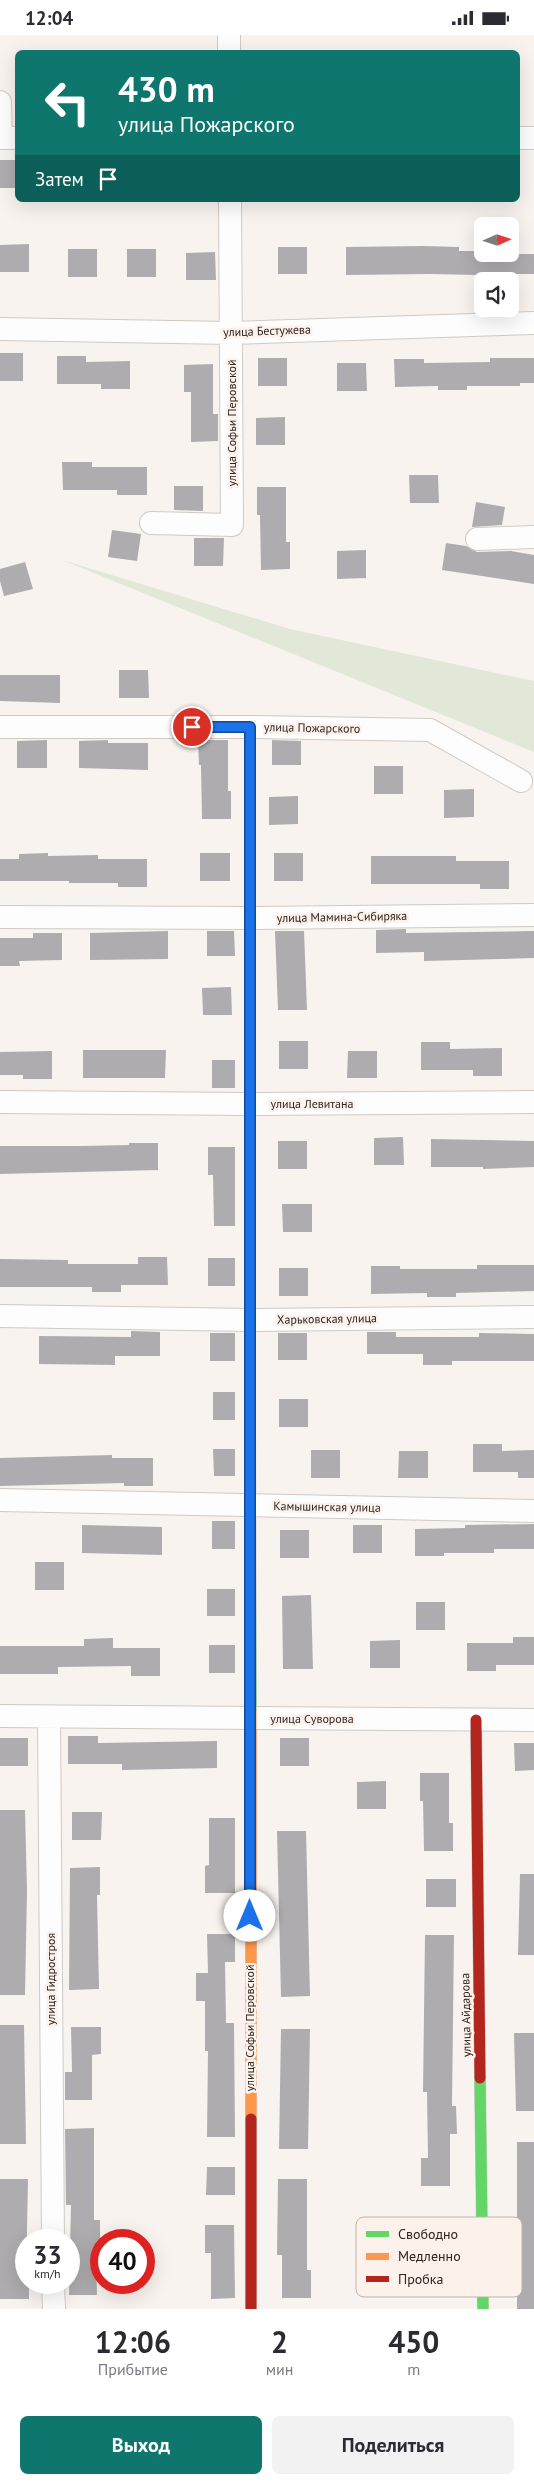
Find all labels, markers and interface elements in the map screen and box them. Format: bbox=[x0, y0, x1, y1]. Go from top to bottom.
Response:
text: 12:04 bbox=[25, 6, 73, 30]
text: 430 m bbox=[118, 66, 215, 112]
icon: left bbox=[35, 70, 100, 135]
text: улица Пожарского bbox=[118, 110, 295, 138]
icon: arrive bbox=[94, 165, 122, 193]
text: Затем bbox=[35, 167, 84, 191]
north arrow bbox=[474, 217, 519, 263]
map controls bbox=[474, 217, 519, 317]
button: sound bbox=[474, 272, 519, 317]
street label: улица Бестужева bbox=[223, 321, 311, 340]
street label: улица Софьи Перовской bbox=[224, 359, 239, 487]
pin bbox=[171, 706, 213, 748]
icon: arrive bbox=[178, 713, 206, 741]
street label: улица Пожарского bbox=[264, 719, 360, 736]
street label: улица Мамина-Сибиряка bbox=[277, 908, 407, 925]
street label: улица Левитана bbox=[271, 1096, 353, 1111]
street label: Харьковская улица bbox=[277, 1310, 377, 1327]
street label: Камышинская улица bbox=[273, 1498, 381, 1515]
street label: улица Суворова bbox=[270, 1711, 354, 1726]
position arrow bbox=[223, 1889, 275, 1941]
street label: улица Гидростроя bbox=[43, 1933, 58, 2025]
street label: улица Софьи Перовской bbox=[242, 1964, 257, 2092]
street label: улица Айдарова bbox=[457, 1973, 474, 2057]
legend bbox=[356, 2217, 522, 2297]
text: Свободно bbox=[398, 2225, 458, 2243]
speed limit sign: 40 bbox=[90, 2229, 155, 2294]
text: 33 bbox=[33, 2239, 62, 2271]
text: Медленно bbox=[398, 2247, 461, 2265]
text: km/h bbox=[34, 2266, 61, 2281]
text: Пробка bbox=[398, 2270, 443, 2288]
text: 12:06 bbox=[95, 2322, 171, 2361]
text: 2 bbox=[271, 2322, 288, 2361]
text: 450 bbox=[388, 2322, 439, 2361]
text: Прибытие bbox=[98, 2359, 168, 2379]
text: мин bbox=[266, 2359, 293, 2379]
text: m bbox=[407, 2359, 420, 2379]
button: Выход bbox=[20, 2416, 262, 2474]
button: Поделиться bbox=[272, 2416, 514, 2474]

